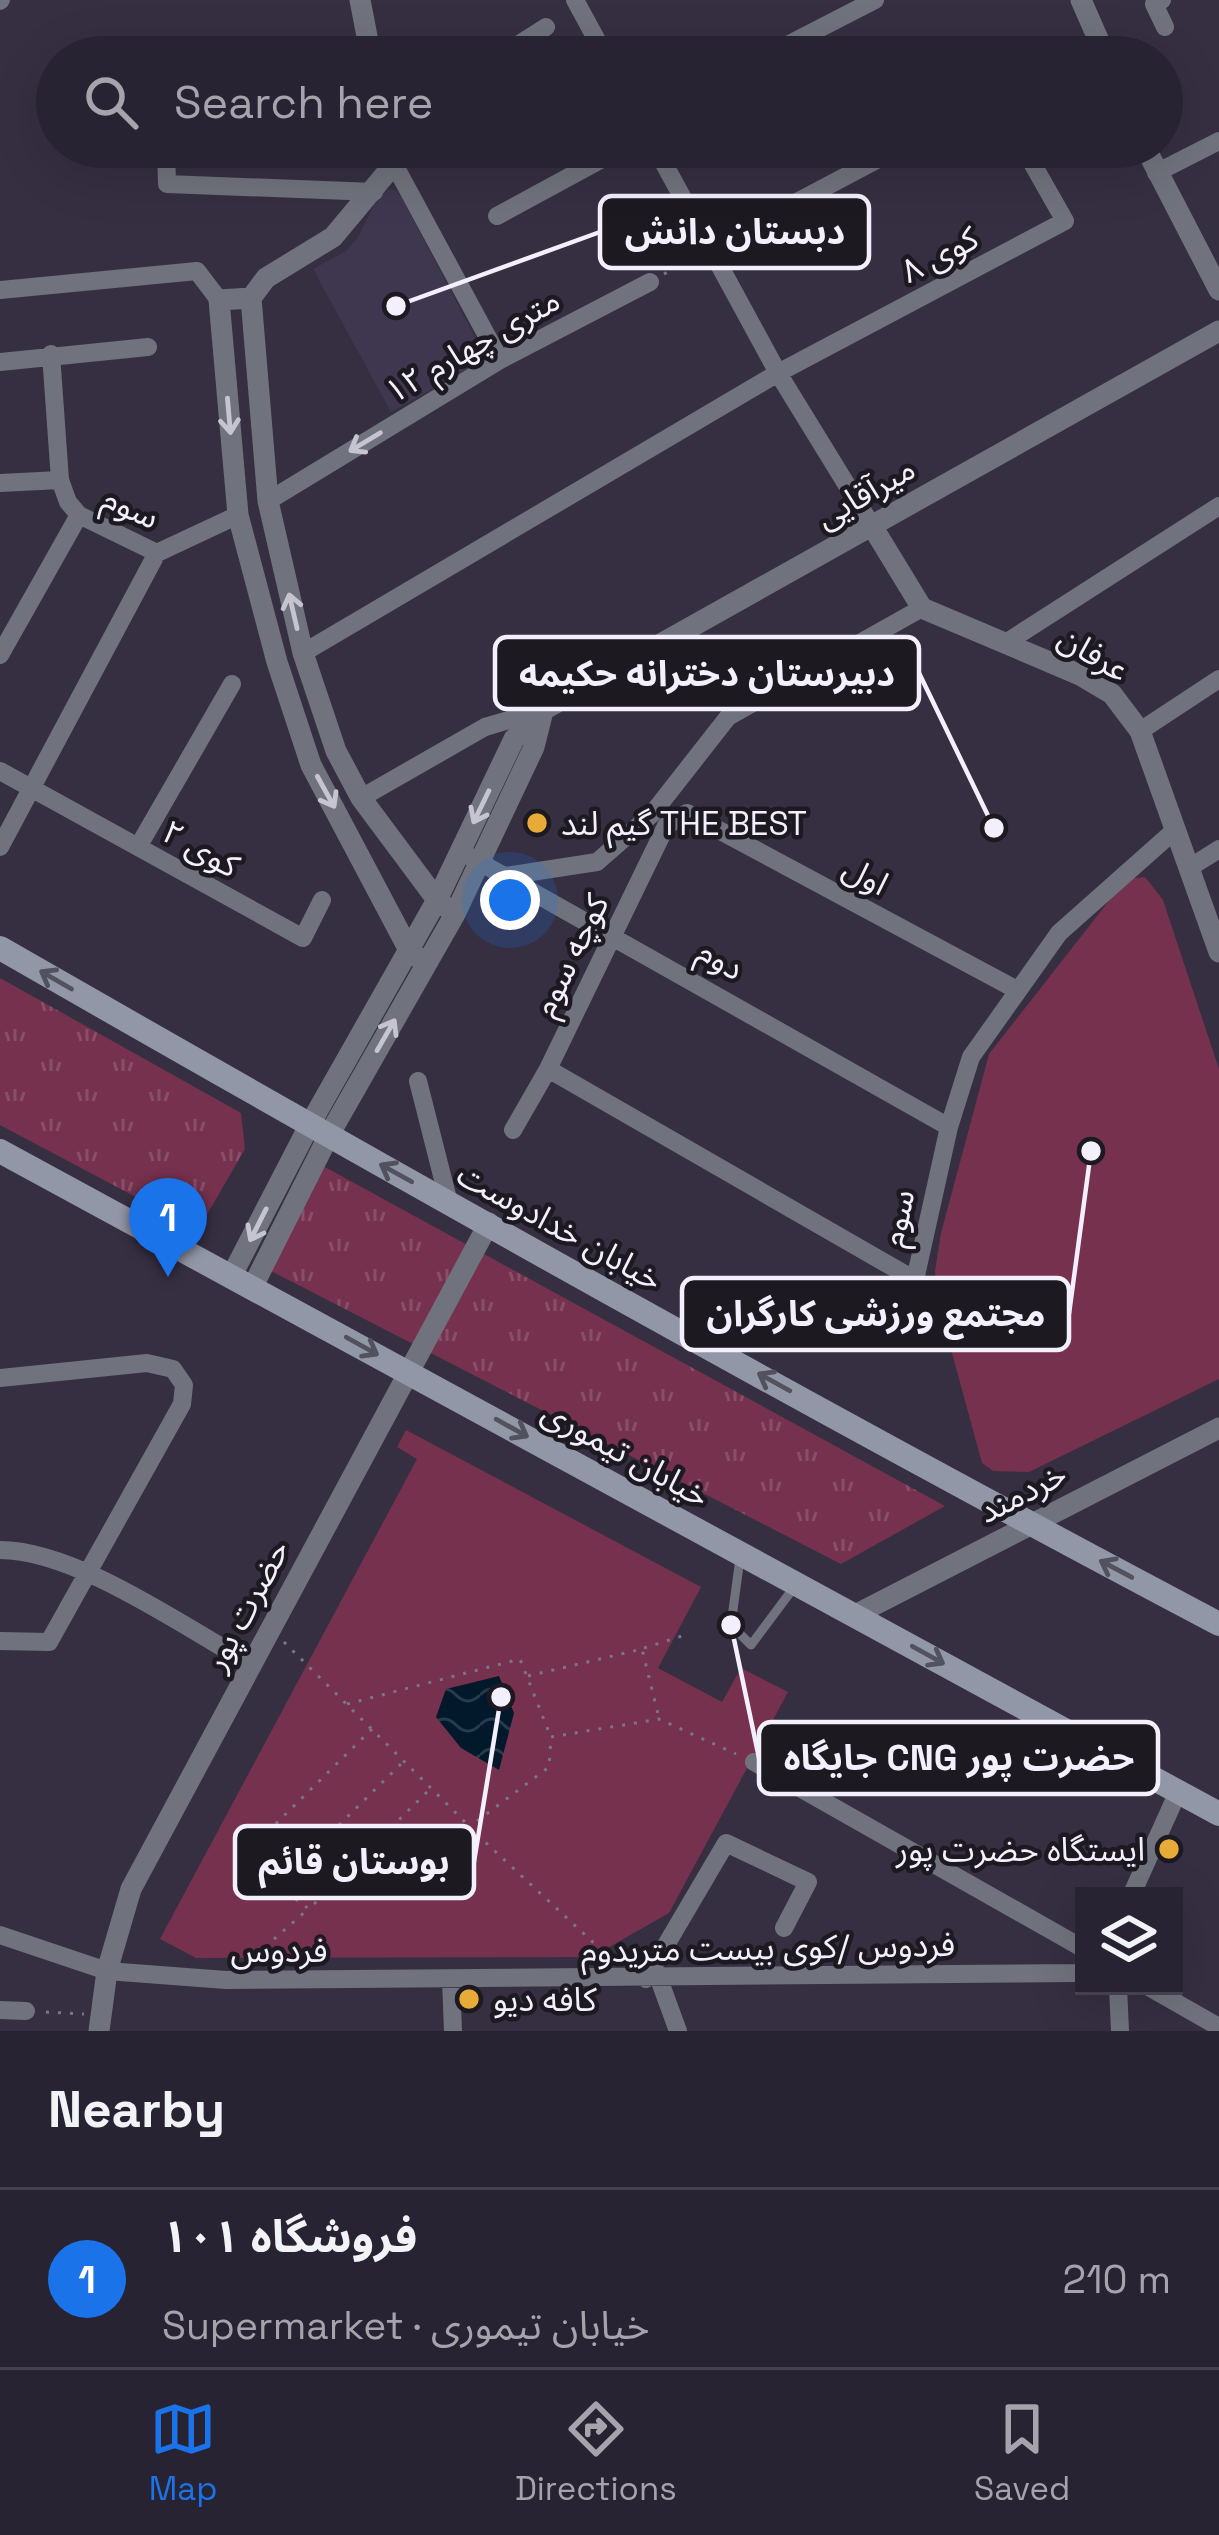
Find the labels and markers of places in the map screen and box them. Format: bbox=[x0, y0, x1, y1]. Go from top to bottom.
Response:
callout: دبستان دانش bbox=[600, 196, 869, 268]
callout: دبیرستان دخترانه حکیمه bbox=[495, 637, 919, 709]
place label: گیم لند THE BEST bbox=[561, 803, 807, 849]
marker: گیم لند THE BEST bbox=[524, 810, 550, 836]
pin: 1 bbox=[129, 1178, 207, 1277]
callout: مجتمع ورزشی کارگران bbox=[682, 1278, 1069, 1350]
callout: جایگاه CNG حضرت پور bbox=[759, 1722, 1158, 1794]
callout: بوستان قائم bbox=[235, 1826, 474, 1898]
place label: ایستگاه حضرت پور bbox=[895, 1829, 1145, 1871]
marker: ایستگاه حضرت پور bbox=[1156, 1836, 1182, 1862]
place label: کافه دیو bbox=[493, 1979, 597, 2021]
marker: کافه دیو bbox=[456, 1986, 482, 2012]

